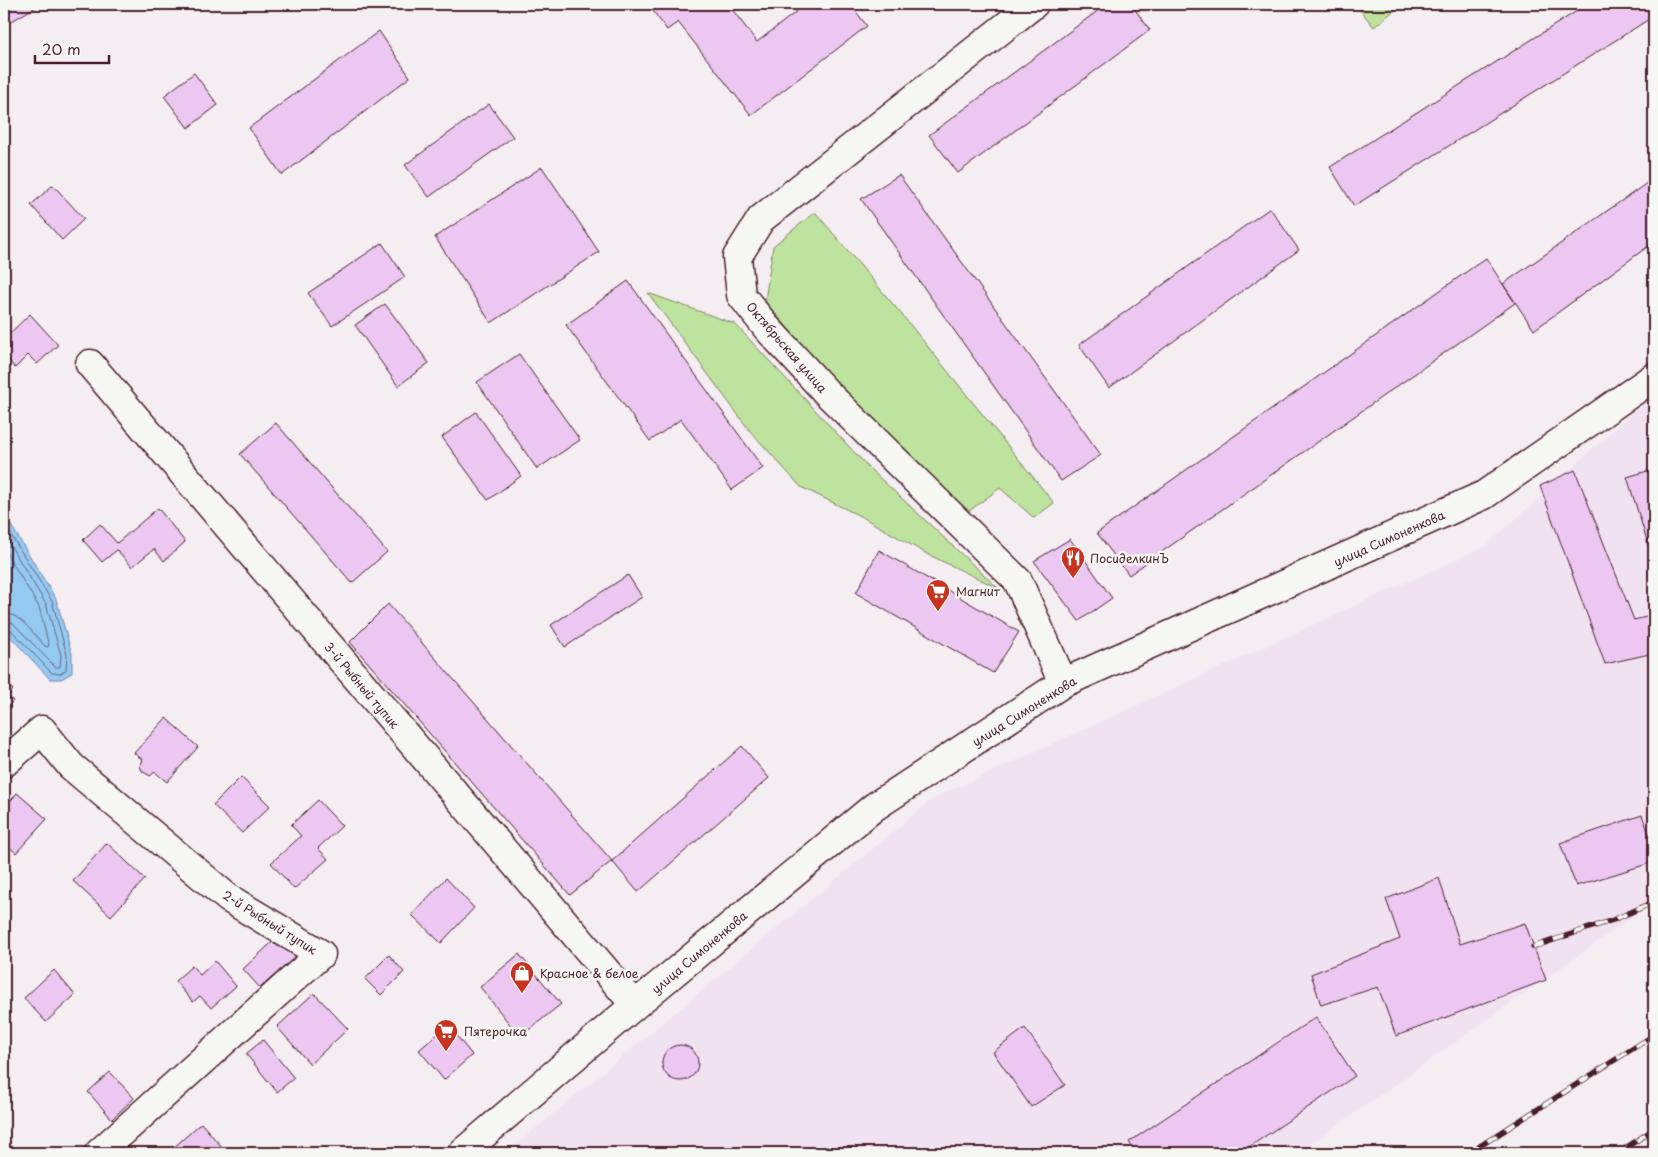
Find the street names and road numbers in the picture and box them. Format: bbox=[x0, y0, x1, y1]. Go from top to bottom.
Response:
street label: Октябрьская улица bbox=[742, 298, 832, 397]
street label: улица Симоненкова bbox=[1331, 505, 1448, 571]
street label: 3-й Рыбный тупик bbox=[320, 638, 404, 733]
street label: улица Симоненкова bbox=[968, 671, 1080, 750]
street label: 2-й Рыбный тупик bbox=[219, 886, 321, 959]
street label: улица Симоненкова bbox=[647, 906, 751, 997]

